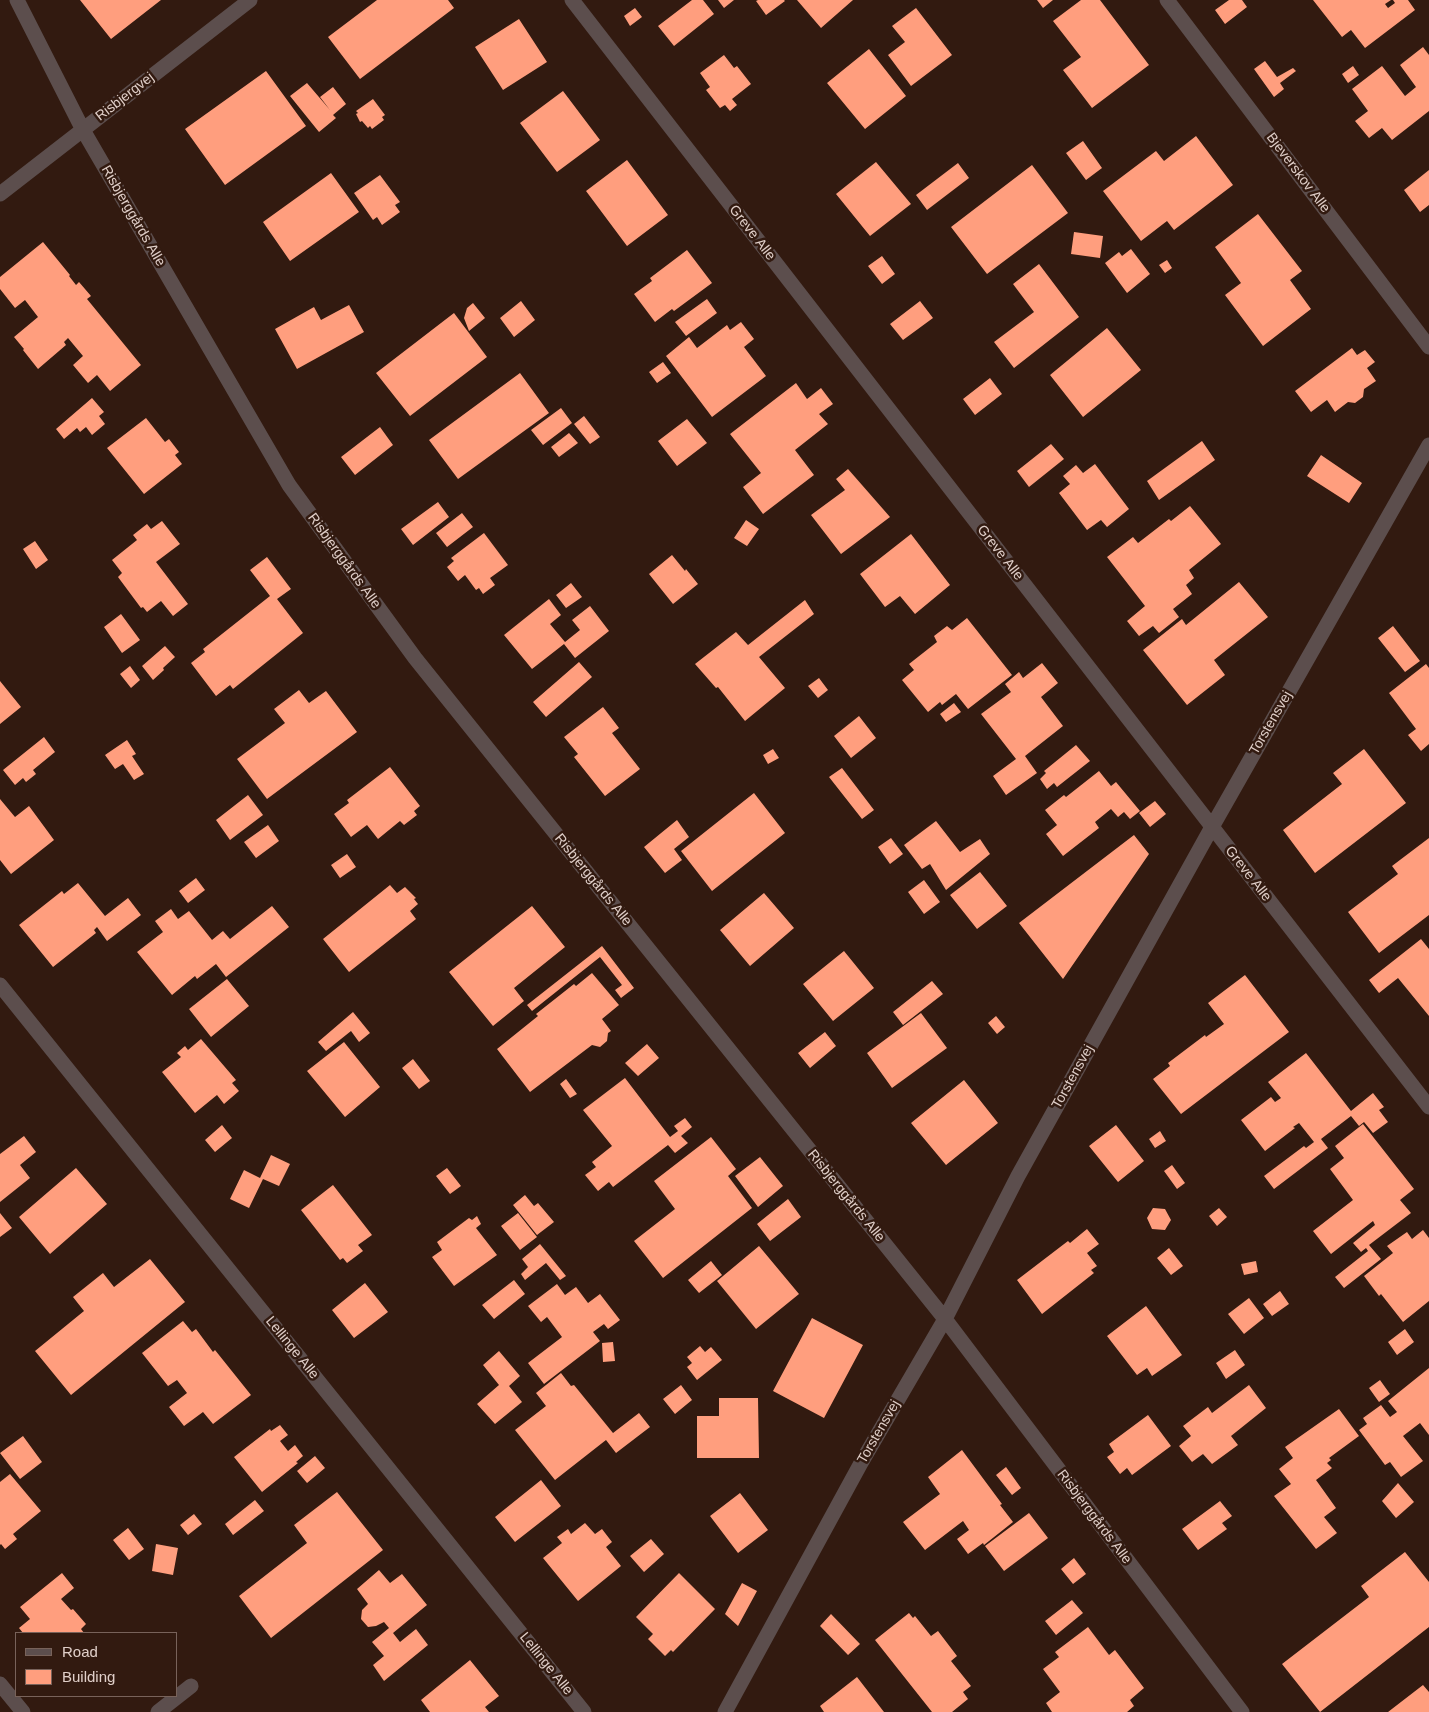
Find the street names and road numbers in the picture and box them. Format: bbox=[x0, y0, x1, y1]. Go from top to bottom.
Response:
street label: Risbjergvej bbox=[93, 69, 157, 125]
street label: Bjeverskov Alle bbox=[1262, 130, 1334, 216]
street label: Risbjerggårds Alle bbox=[97, 163, 169, 269]
street label: Greve Alle bbox=[725, 202, 779, 264]
street label: Risbjerggårds Alle bbox=[304, 510, 384, 612]
street label: Greve Alle bbox=[973, 522, 1027, 584]
street label: Torstensvej bbox=[1246, 688, 1296, 758]
street label: Risbjerggårds Alle bbox=[551, 831, 635, 929]
street label: Greve Alle bbox=[1221, 843, 1275, 905]
street label: Torstensvej bbox=[1048, 1042, 1098, 1112]
street label: Risbjerggårds Alle bbox=[804, 1147, 888, 1245]
street label: Lellinge Alle bbox=[262, 1313, 322, 1383]
street label: Torstensvej bbox=[854, 1397, 904, 1467]
street label: Risbjerggårds Alle bbox=[1053, 1467, 1135, 1567]
street label: Lellinge Alle bbox=[516, 1629, 576, 1699]

